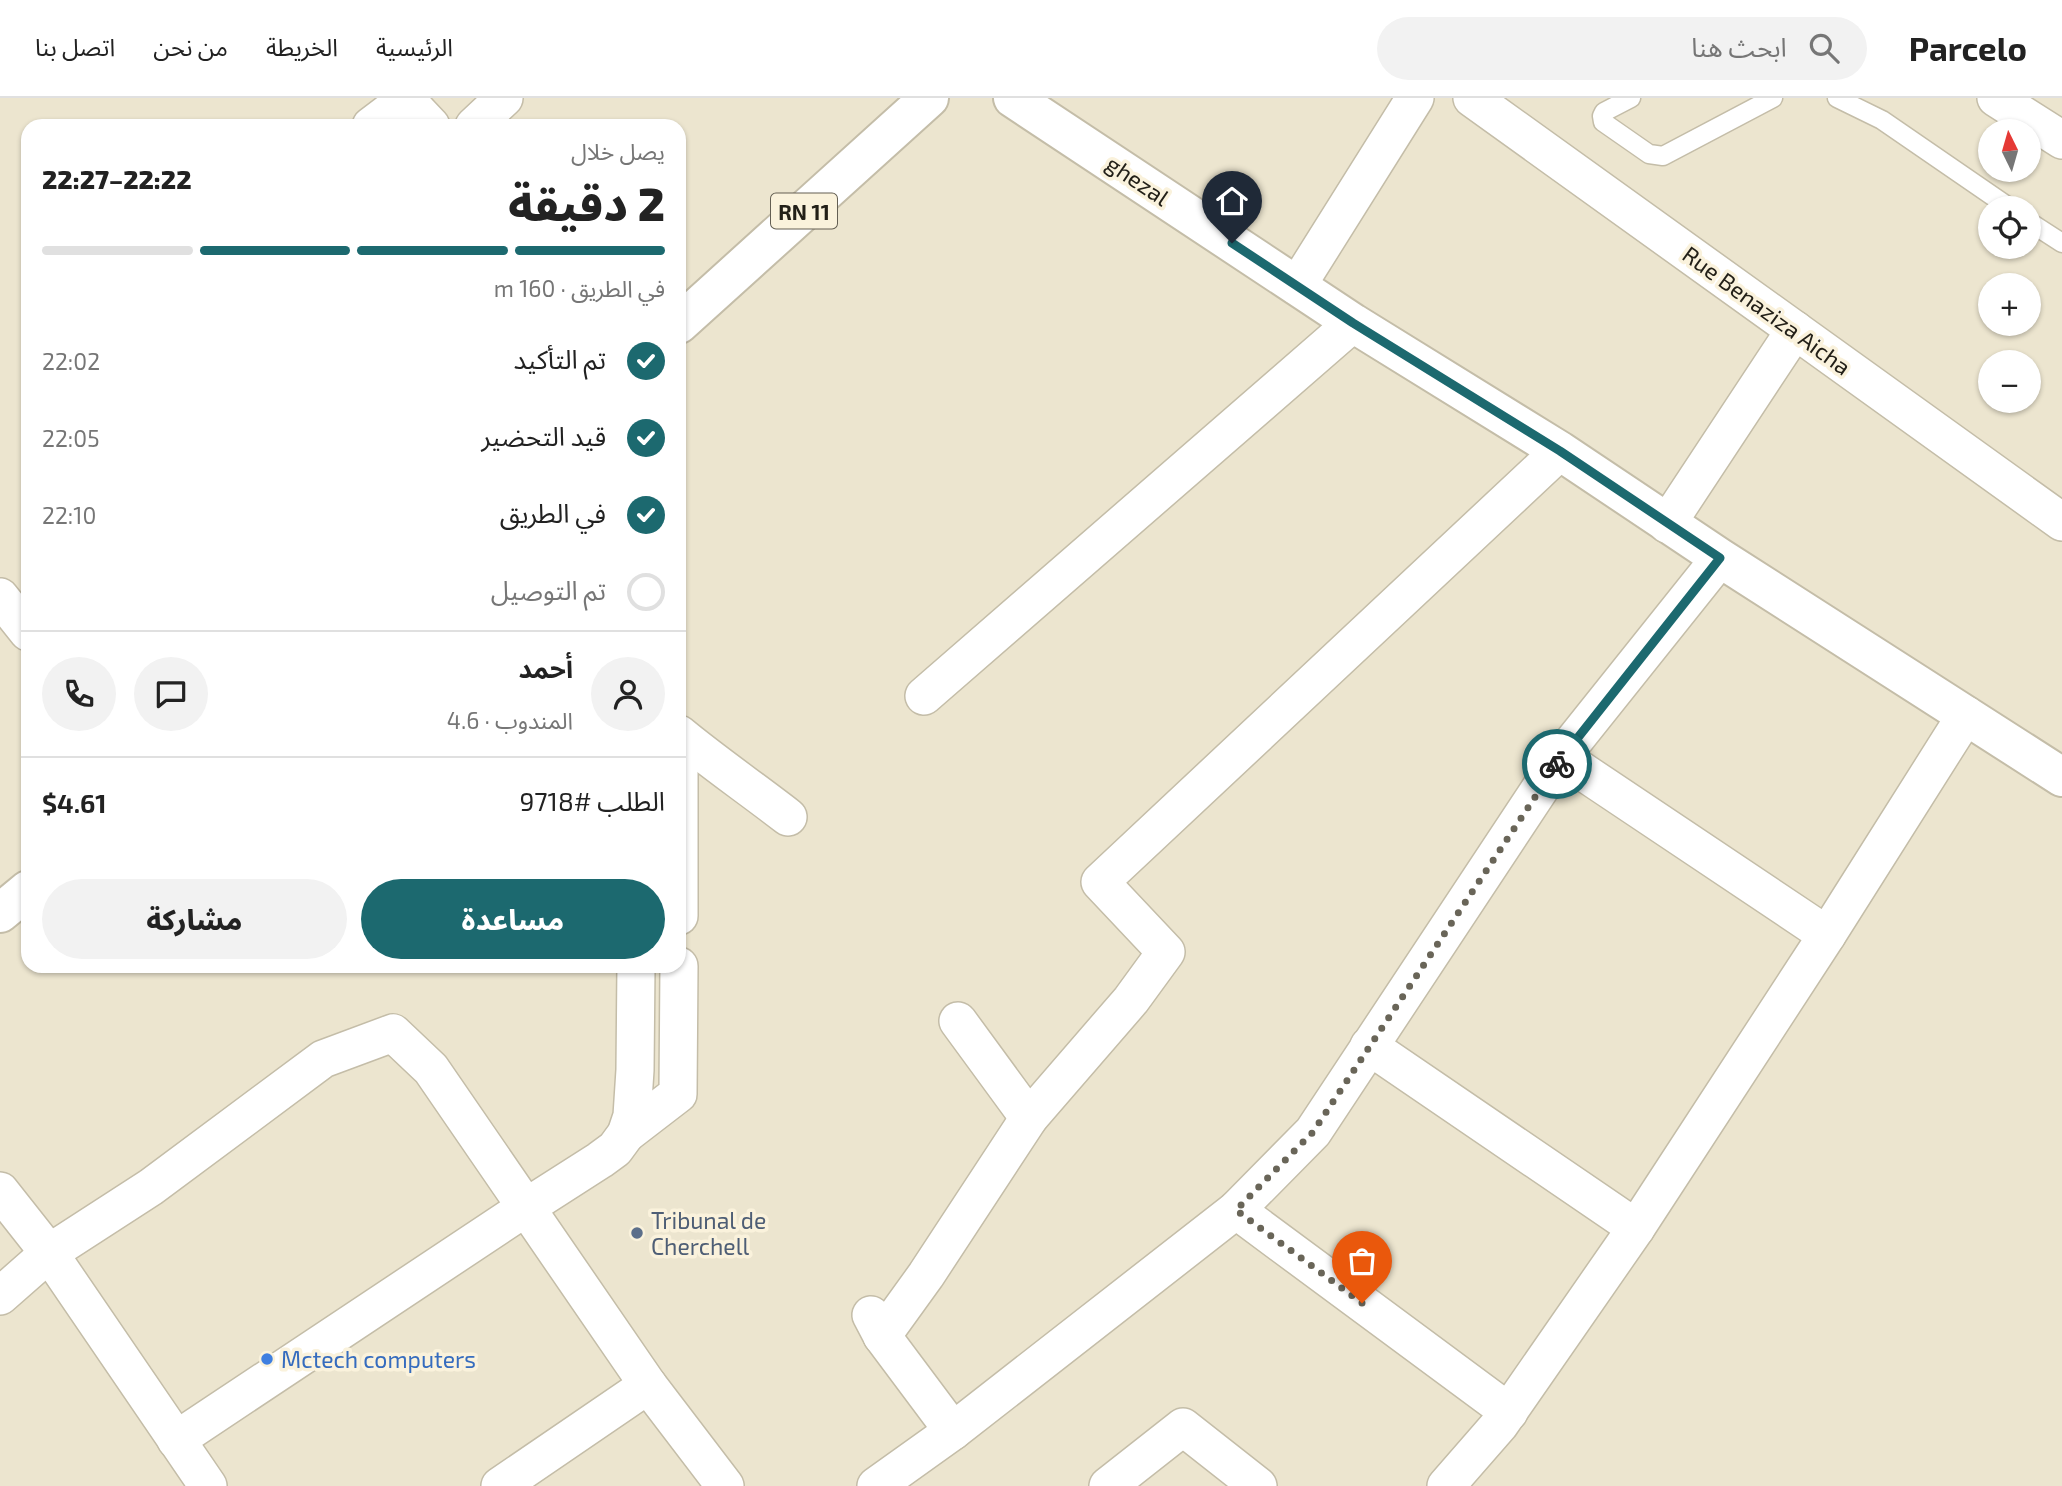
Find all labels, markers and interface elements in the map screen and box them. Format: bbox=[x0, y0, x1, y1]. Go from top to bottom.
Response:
search box bbox=[1377, 17, 1867, 80]
text: Parcelo bbox=[1909, 28, 2027, 68]
icon: search bbox=[1805, 29, 1843, 67]
text: ابحث هنا bbox=[1691, 31, 1787, 62]
text: اتصل بنا bbox=[35, 32, 115, 61]
text: من نحن bbox=[153, 32, 228, 61]
text: الخريطة bbox=[266, 32, 338, 61]
text: الرئيسية bbox=[376, 32, 453, 61]
north arrow bbox=[1978, 119, 2040, 182]
map controls bbox=[1978, 119, 2041, 413]
text: يصل خلال bbox=[571, 137, 665, 165]
street label: ghezal bbox=[1101, 149, 1175, 211]
text: 22:22–22:27 bbox=[42, 163, 192, 194]
pin bbox=[1202, 171, 1262, 243]
text: 2 دقيقة bbox=[508, 175, 665, 230]
icon: home bbox=[1213, 182, 1251, 220]
road number: RN 11 bbox=[771, 194, 837, 228]
button: locate bbox=[1978, 196, 2041, 259]
street label: Rue Benaziza Aicha bbox=[1677, 240, 1857, 380]
button: + bbox=[1978, 273, 2041, 336]
text: في الطريق · 160 m bbox=[494, 274, 665, 302]
icon: check bbox=[627, 342, 665, 380]
text: تم التأكيد bbox=[513, 343, 606, 374]
text: 22:02 bbox=[42, 347, 100, 375]
button: − bbox=[1978, 350, 2041, 413]
icon: check bbox=[627, 419, 665, 457]
text: قيد التحضير bbox=[481, 420, 606, 451]
text: 22:05 bbox=[42, 424, 99, 452]
icon: check bbox=[627, 496, 665, 534]
text: في الطريق bbox=[500, 497, 606, 528]
text: 22:10 bbox=[42, 501, 96, 529]
text: تم التوصيل bbox=[491, 574, 606, 605]
text: أحمد bbox=[519, 652, 573, 683]
button: phone bbox=[42, 657, 116, 731]
button: chat bbox=[134, 657, 208, 731]
button: person bbox=[591, 657, 665, 731]
text: المندوب · 4.6 bbox=[447, 706, 573, 734]
courier bbox=[1522, 729, 1592, 799]
icon: bike bbox=[1538, 745, 1576, 783]
text: الطلب #9718 bbox=[519, 785, 665, 816]
text: $4.61 bbox=[42, 787, 107, 818]
button: مشاركة bbox=[42, 879, 347, 959]
button: مساعدة bbox=[361, 879, 665, 959]
place label: Tribunal de Cherchell bbox=[651, 1206, 766, 1260]
marker: Tribunal de Cherchell bbox=[629, 1225, 645, 1241]
pin bbox=[1332, 1231, 1392, 1303]
icon: bag bbox=[1343, 1242, 1381, 1280]
place label: Mctech computers bbox=[281, 1345, 476, 1373]
marker: Mctech computers bbox=[259, 1351, 275, 1367]

